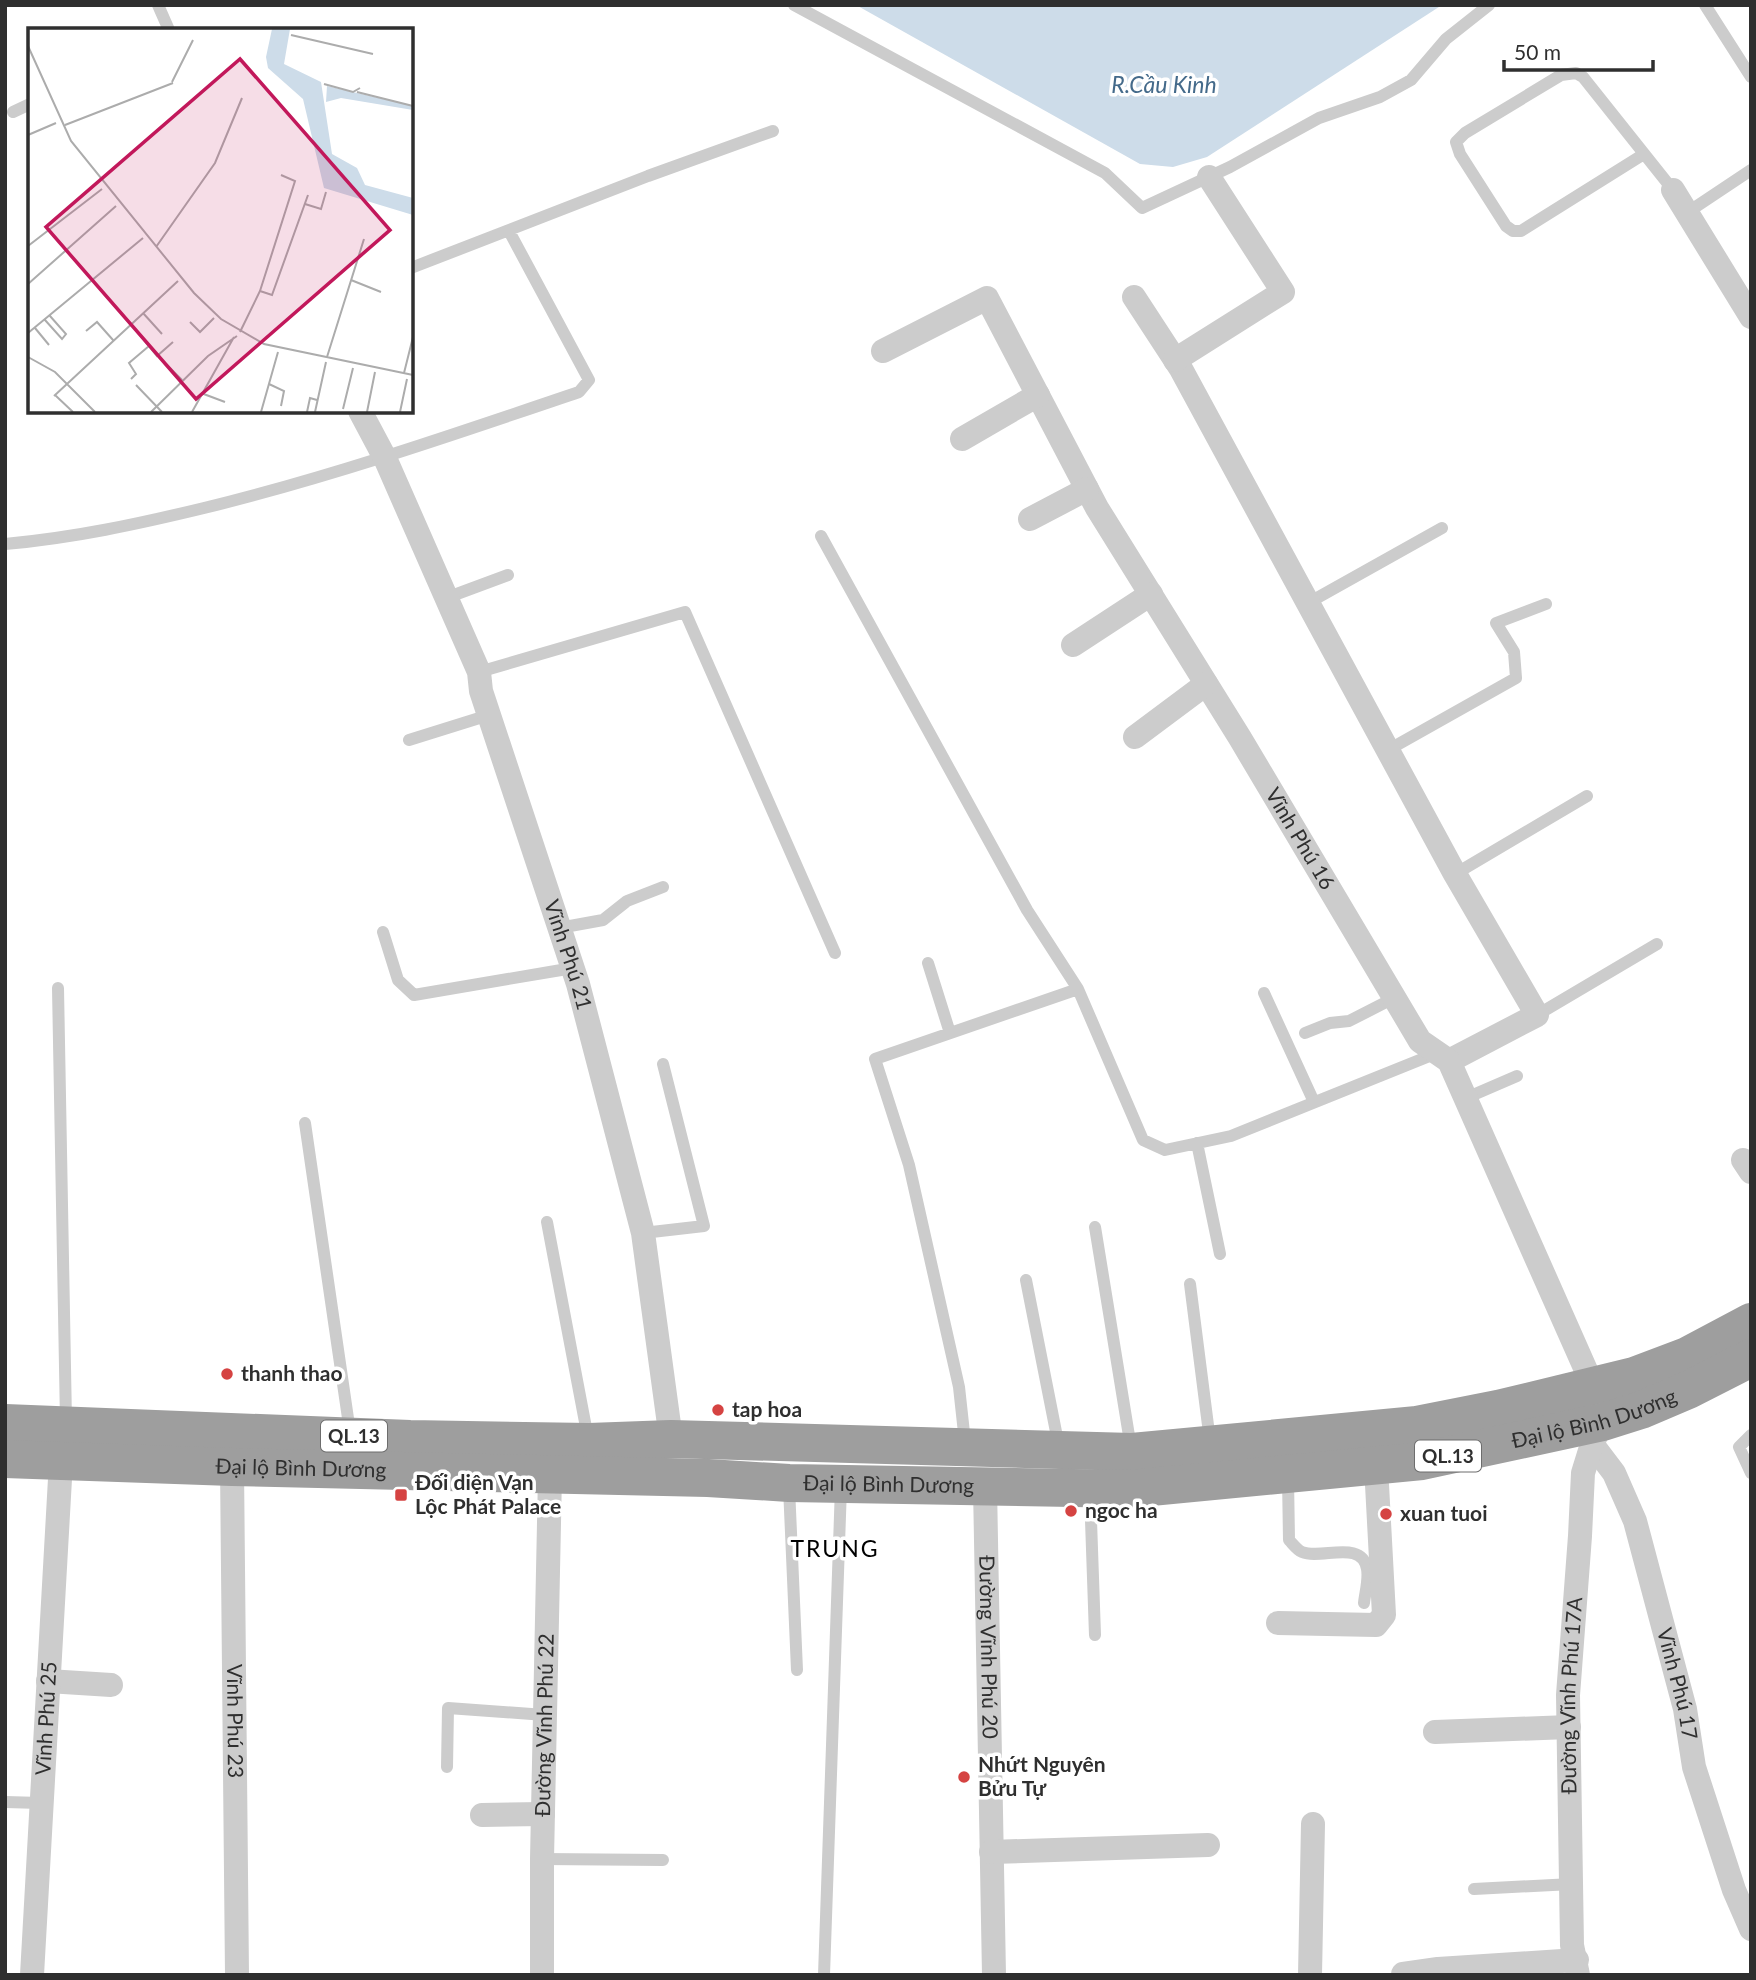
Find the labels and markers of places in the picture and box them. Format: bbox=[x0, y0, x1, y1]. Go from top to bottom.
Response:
place label: thanh thao bbox=[241, 1360, 342, 1385]
marker: thanh thao bbox=[219, 1366, 235, 1382]
place label: tap hoa bbox=[732, 1396, 802, 1421]
marker: tap hoa bbox=[710, 1402, 726, 1418]
place label: Đối diện Vạn Lộc Phát Palace bbox=[414, 1469, 561, 1518]
marker: Đối diện Vạn Lộc Phát Palace bbox=[393, 1487, 409, 1503]
place label: ngoc ha bbox=[1085, 1497, 1158, 1522]
place label: xuan tuoi bbox=[1400, 1500, 1487, 1525]
marker: ngoc ha bbox=[1063, 1503, 1079, 1519]
marker: xuan tuoi bbox=[1378, 1506, 1394, 1522]
place label: Nhứt Nguyên Bửu Tự bbox=[978, 1751, 1105, 1800]
marker: Nhứt Nguyên Bửu Tự bbox=[956, 1769, 972, 1785]

